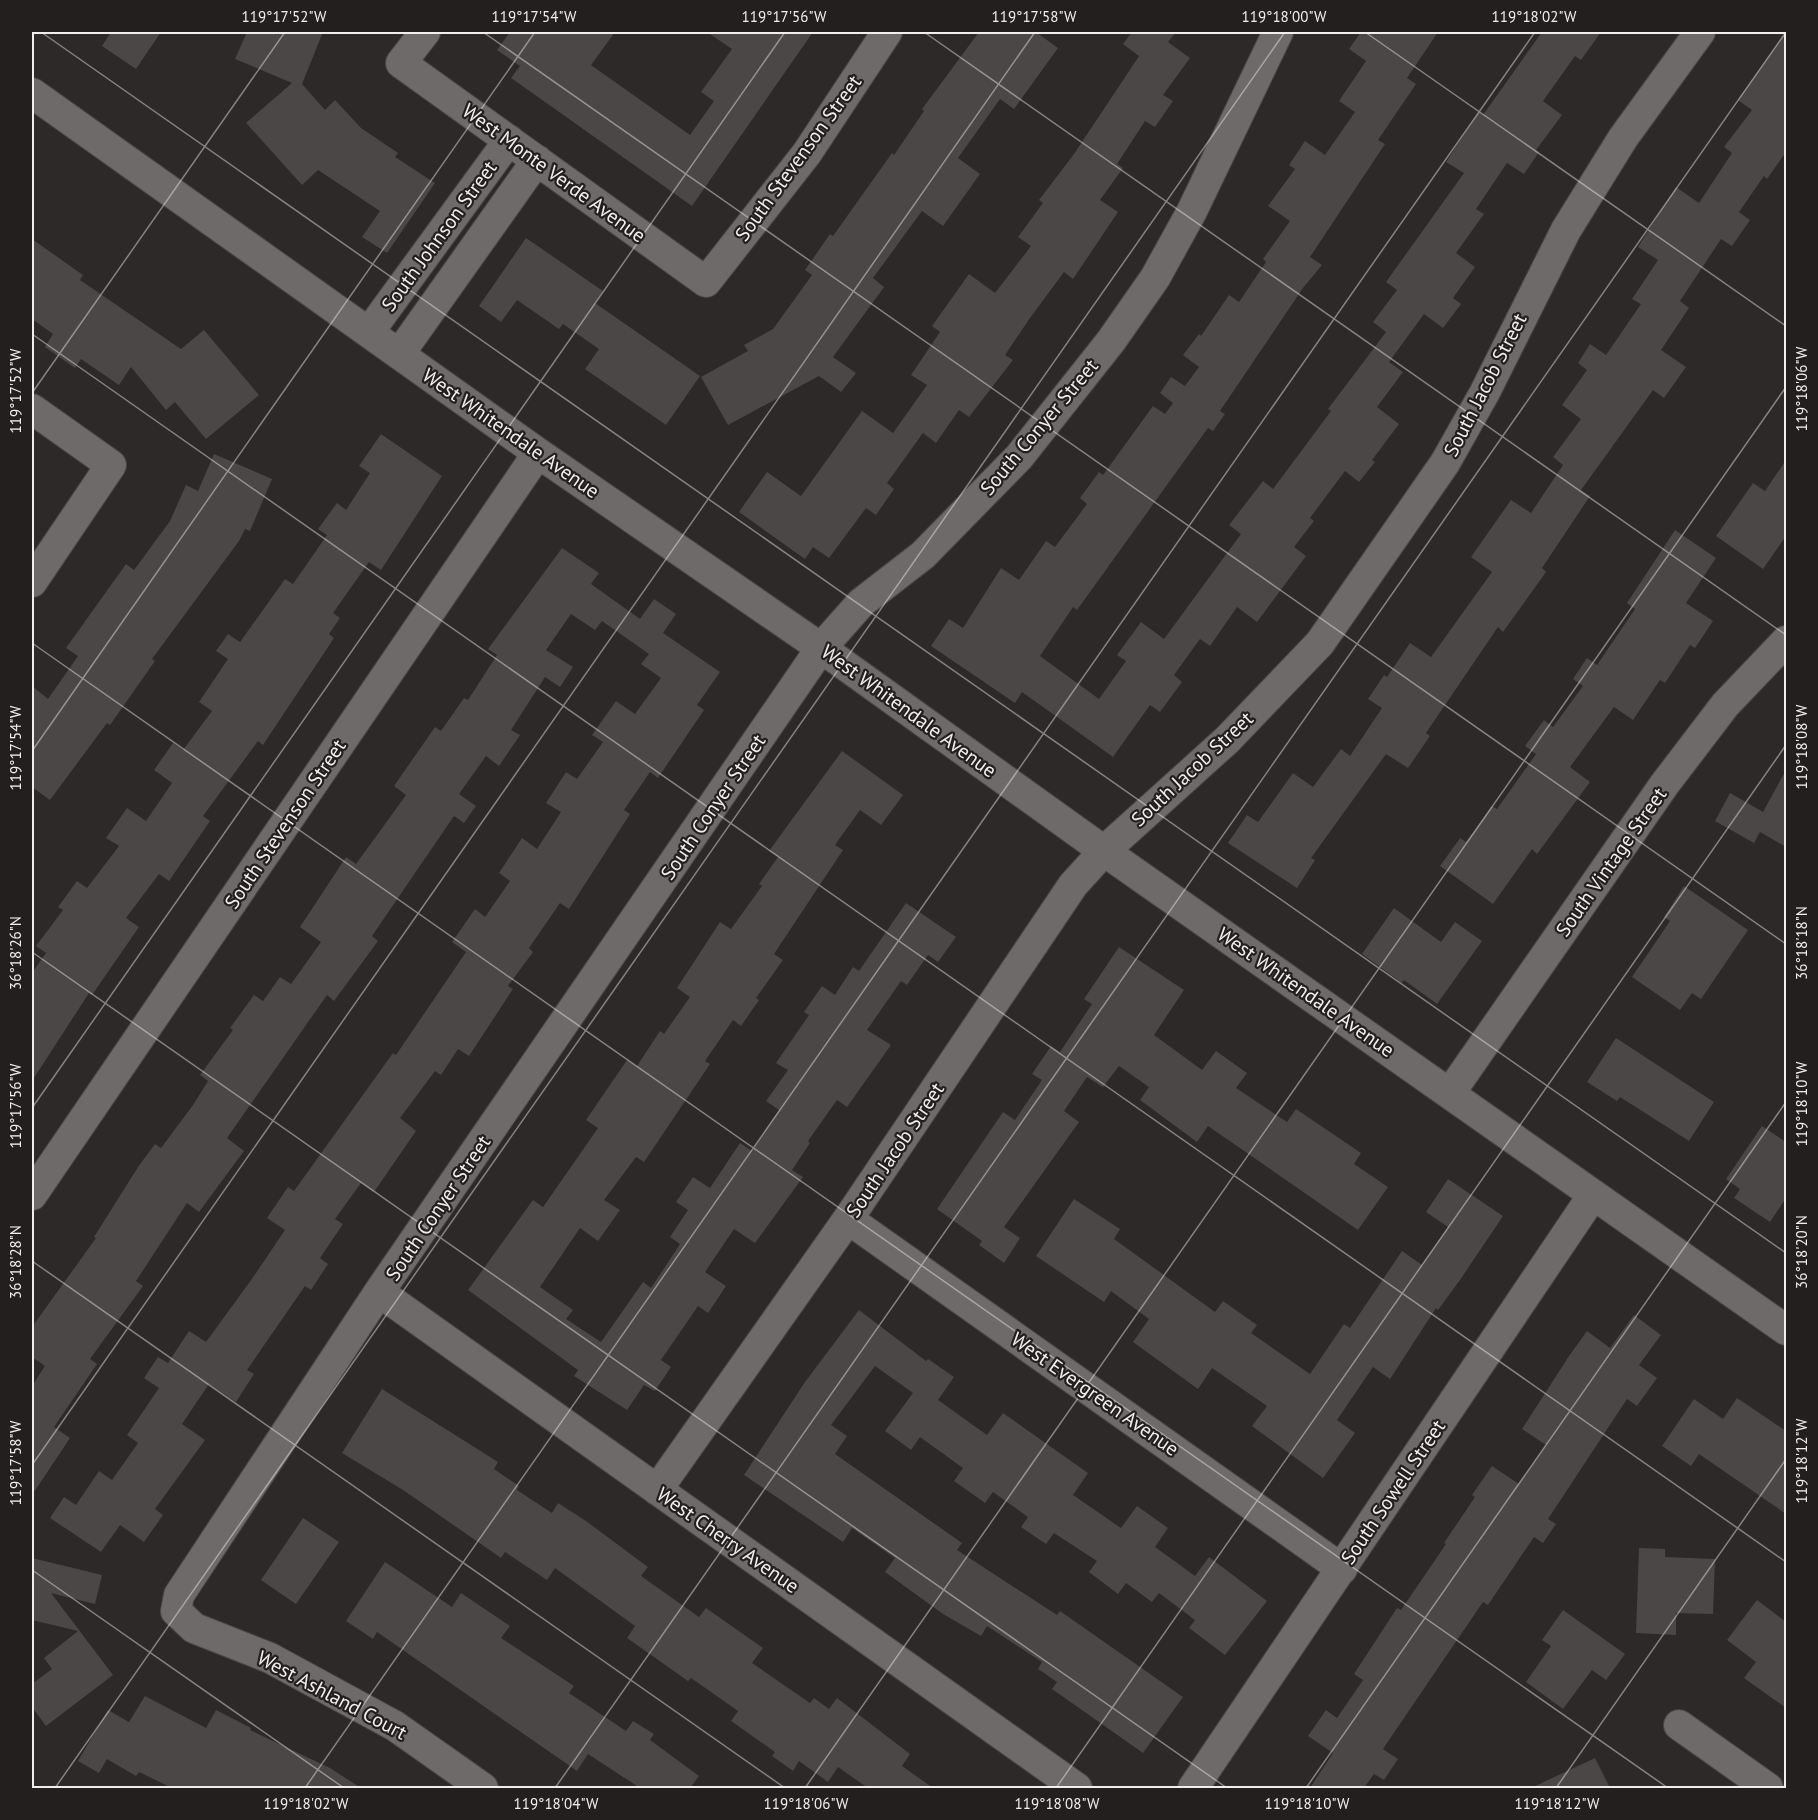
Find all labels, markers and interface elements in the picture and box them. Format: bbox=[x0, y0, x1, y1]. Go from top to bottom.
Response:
text: 119°17'52"W bbox=[242, 7, 327, 26]
text: 119°17'54"W bbox=[492, 7, 577, 26]
text: 119°17'56"W bbox=[742, 7, 827, 26]
text: 119°17'58"W bbox=[992, 7, 1077, 26]
text: 119°18'00"W bbox=[1242, 7, 1327, 26]
text: 119°18'02"W bbox=[1492, 7, 1577, 26]
street label: South Stevenson Street bbox=[729, 70, 867, 246]
street label: West Monte Verde Avenue bbox=[457, 98, 651, 248]
street label: South Johnson Street bbox=[376, 155, 503, 316]
street label: South Jacob Street bbox=[1438, 309, 1532, 461]
text: 119°18'06"W bbox=[1792, 346, 1811, 431]
text: 119°17'52"W bbox=[6, 348, 25, 433]
street label: South Conyer Street bbox=[974, 353, 1104, 500]
street label: West Whitendale Avenue bbox=[417, 362, 605, 504]
street label: West Whitendale Avenue bbox=[816, 639, 1002, 783]
text: 119°18'08"W bbox=[1792, 704, 1811, 789]
text: 119°17'54"W bbox=[6, 705, 25, 790]
street label: South Jacob Street bbox=[1126, 706, 1259, 832]
street label: South Conyer Street bbox=[655, 729, 771, 885]
street label: South Stevenson Street bbox=[219, 734, 352, 914]
street label: South Vintage Street bbox=[1550, 782, 1672, 942]
text: 36°18'18"N bbox=[1792, 906, 1811, 980]
text: 36°18'26"N bbox=[6, 916, 25, 990]
street label: West Whitendale Avenue bbox=[1212, 921, 1400, 1063]
text: 119°18'10"W bbox=[1792, 1061, 1811, 1146]
text: 119°17'56"W bbox=[6, 1063, 25, 1148]
street label: South Jacob Street bbox=[840, 1077, 950, 1223]
street label: South Conyer Street bbox=[380, 1130, 496, 1286]
text: 36°18'20"N bbox=[1792, 1215, 1811, 1289]
text: 36°18'28"N bbox=[6, 1225, 25, 1299]
street label: West Evergreen Avenue bbox=[1006, 1326, 1184, 1462]
street label: South Sowell Street bbox=[1335, 1414, 1451, 1569]
text: 119°18'12"W bbox=[1792, 1418, 1811, 1503]
text: 119°17'58"W bbox=[6, 1420, 25, 1505]
street label: West Cherry Avenue bbox=[652, 1481, 804, 1599]
street label: West Ashland Court bbox=[253, 1645, 412, 1746]
text: 119°18'02"W bbox=[264, 1794, 349, 1813]
text: 119°18'04"W bbox=[514, 1794, 599, 1813]
text: 119°18'06"W bbox=[764, 1794, 849, 1813]
text: 119°18'08"W bbox=[1015, 1794, 1100, 1813]
text: 119°18'10"W bbox=[1265, 1794, 1350, 1813]
text: 119°18'12"W bbox=[1515, 1794, 1600, 1813]

